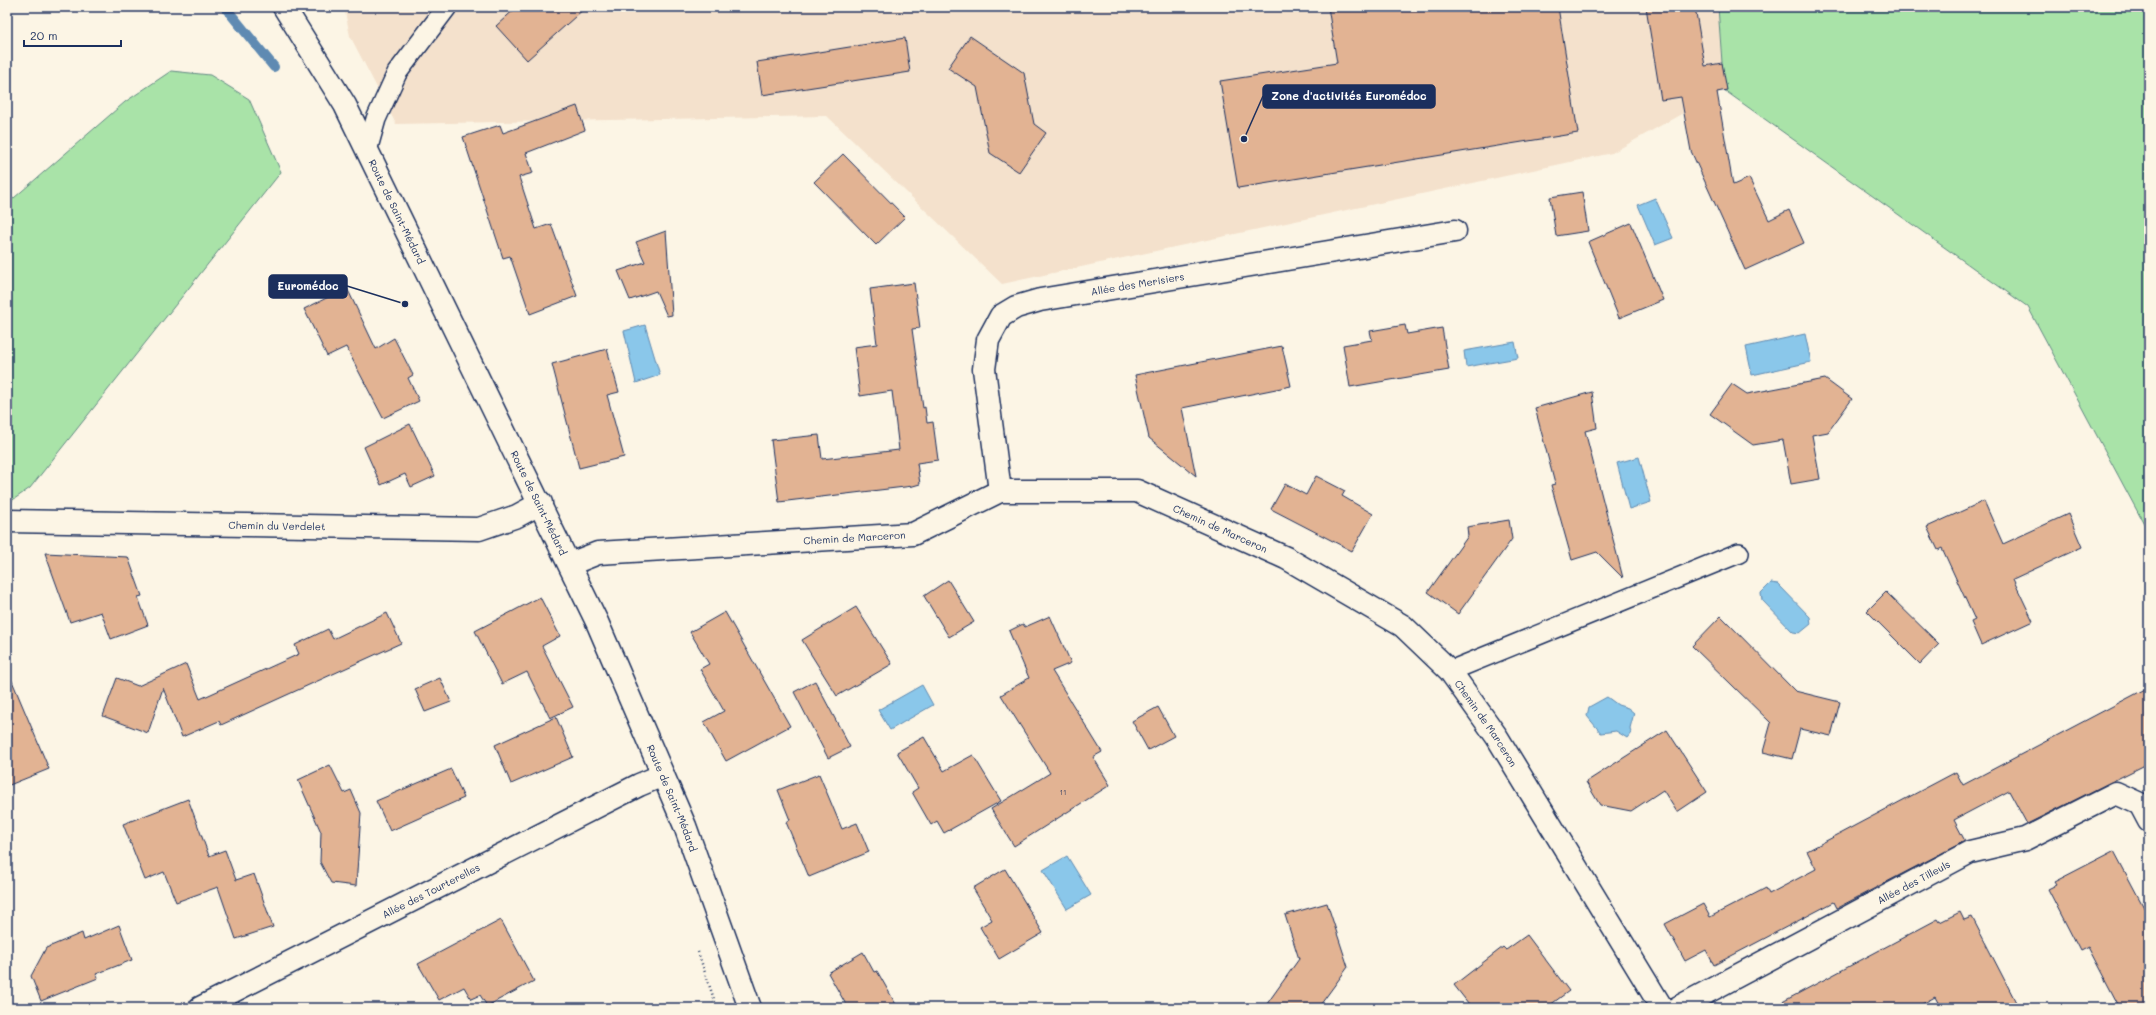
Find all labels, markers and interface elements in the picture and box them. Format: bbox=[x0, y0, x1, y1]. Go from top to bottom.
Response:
scale bar bbox=[24, 22, 121, 48]
text: 20 m bbox=[30, 27, 58, 43]
callout: Zone d'activités Euromédoc bbox=[1263, 85, 1435, 108]
text: Zone d'activités Euromédoc bbox=[1271, 88, 1427, 103]
street label: Route de Saint-Médard bbox=[366, 157, 428, 266]
street label: Allée des Merisiers bbox=[1090, 269, 1185, 298]
callout: Euromédoc bbox=[269, 275, 347, 298]
text: Euromédoc bbox=[277, 278, 339, 293]
street label: Route de Saint-Médard bbox=[507, 448, 570, 557]
street label: Chemin de Marceron bbox=[1171, 501, 1270, 556]
street label: Chemin du Verdelet bbox=[228, 518, 326, 533]
street label: Chemin de Marceron bbox=[803, 527, 906, 548]
street label: Chemin de Marceron bbox=[1451, 677, 1521, 769]
street label: Route de Saint-Médard bbox=[644, 742, 701, 853]
house number: 11 bbox=[1059, 787, 1067, 797]
street label: Allée des Tilleuls bbox=[1875, 857, 1953, 907]
street label: Allée des Tourterelles bbox=[380, 860, 482, 921]

